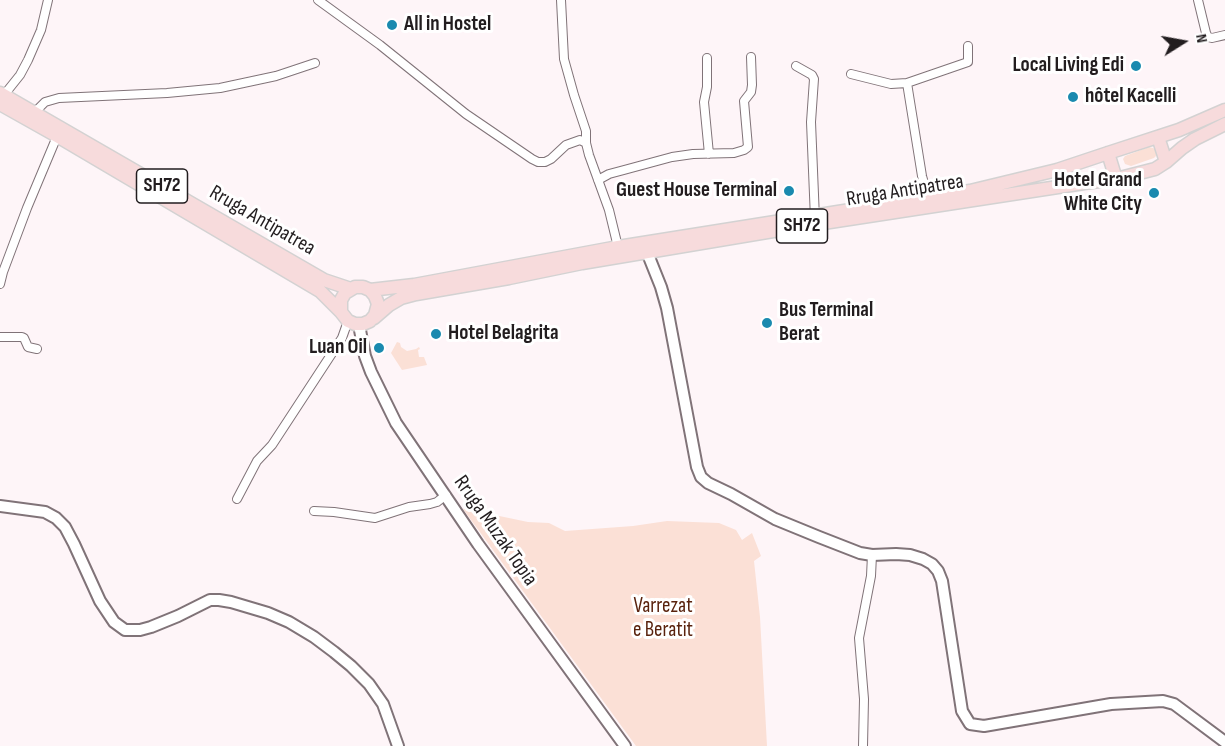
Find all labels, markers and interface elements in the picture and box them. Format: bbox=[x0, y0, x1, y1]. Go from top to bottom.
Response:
place label: All in Hostel bbox=[404, 12, 491, 38]
north arrow bbox=[1153, 12, 1213, 72]
marker: All in Hostel bbox=[385, 18, 399, 32]
text: N bbox=[1191, 32, 1211, 44]
place label: Local Living Edi bbox=[1012, 53, 1124, 79]
marker: Local Living Edi bbox=[1129, 59, 1143, 73]
place label: hôtel Kacelli bbox=[1085, 84, 1176, 110]
marker: hôtel Kacelli bbox=[1066, 90, 1080, 104]
place label: Hotel Grand White City bbox=[1054, 168, 1142, 218]
road number: SH72 bbox=[136, 169, 188, 203]
street label: Rruga Antipatrea bbox=[845, 169, 965, 213]
place label: Guest House Terminal bbox=[616, 178, 777, 204]
street label: Rruga Antipatrea bbox=[204, 181, 320, 261]
marker: Guest House Terminal bbox=[782, 184, 796, 198]
marker: Hotel Grand White City bbox=[1147, 186, 1161, 200]
road number: SH72 bbox=[776, 209, 828, 243]
place label: Bus Terminal Berat bbox=[779, 298, 873, 348]
marker: Bus Terminal Berat bbox=[760, 316, 774, 330]
place label: Hotel Belagrita bbox=[448, 321, 559, 347]
marker: Hotel Belagrita bbox=[429, 327, 443, 341]
place label: Luan Oil bbox=[309, 335, 367, 361]
marker: Luan Oil bbox=[372, 341, 386, 355]
street label: Rruga Muzak Topia bbox=[448, 471, 542, 591]
park label: Varrezat e Beratit bbox=[633, 594, 693, 644]

